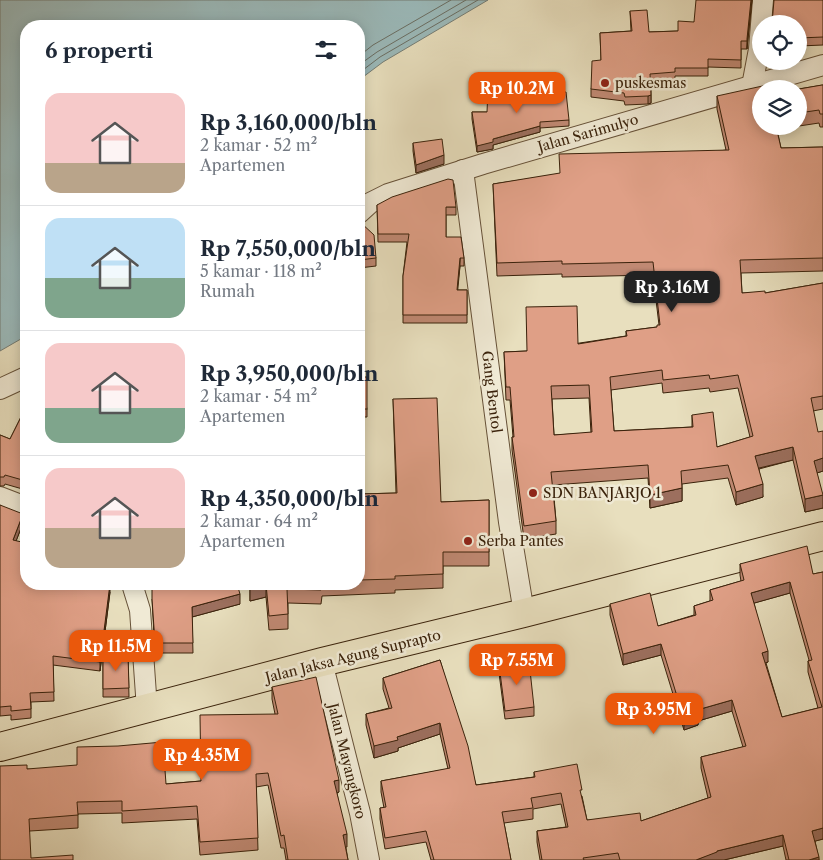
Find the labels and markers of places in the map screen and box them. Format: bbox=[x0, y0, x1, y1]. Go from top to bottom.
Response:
pin: Rp 10.2M bbox=[465, 72, 569, 114]
place label: puskesmas bbox=[615, 74, 686, 92]
marker: puskesmas bbox=[599, 77, 611, 89]
pin: Rp 3.16M bbox=[620, 270, 724, 313]
place label: SDN BANJARJO 1 bbox=[543, 484, 661, 502]
marker: SDN BANJARJO 1 bbox=[527, 487, 539, 499]
place label: Serba Pantes bbox=[478, 532, 564, 550]
marker: Serba Pantes bbox=[462, 535, 474, 547]
pin: Rp 11.5M bbox=[64, 630, 168, 672]
pin: Rp 7.55M bbox=[465, 644, 569, 686]
pin: Rp 3.95M bbox=[602, 692, 706, 735]
pin: Rp 4.35M bbox=[150, 738, 254, 781]

